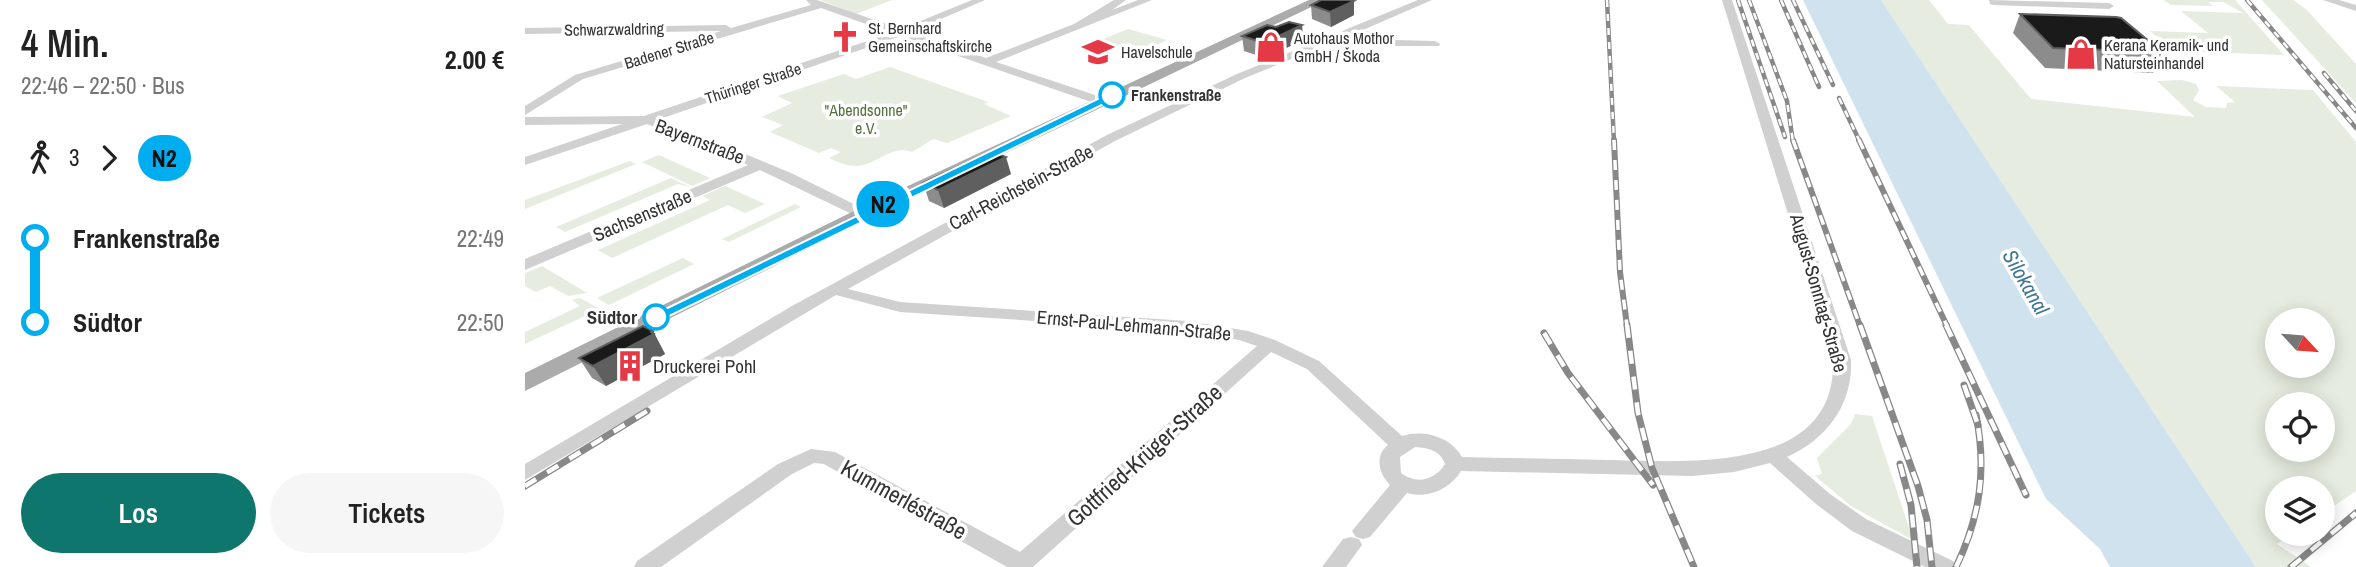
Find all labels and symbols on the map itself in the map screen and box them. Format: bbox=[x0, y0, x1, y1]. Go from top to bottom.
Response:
street label: Schwarzwaldring bbox=[564, 17, 665, 41]
place label: St. Bernhard Gemeinschaftskirche bbox=[868, 17, 992, 57]
church icon: St. Bernhard Gemeinschaftskirche bbox=[828, 20, 862, 54]
street label: Badener Straße bbox=[621, 26, 717, 74]
place label: Autohaus Mothor GmbH / Škoda bbox=[1293, 27, 1395, 67]
shop icon: Autohaus Mothor GmbH / Škoda bbox=[1254, 30, 1288, 64]
place label: Kerana Keramik- und Natursteinhandel bbox=[2104, 34, 2229, 74]
school or university icon: Havelschule bbox=[1081, 35, 1115, 69]
shop icon: Kerana Keramik- und Natursteinhandel bbox=[2064, 37, 2098, 71]
place label: Havelschule bbox=[1121, 41, 1192, 63]
street label: Thüringer Straße bbox=[702, 57, 804, 109]
marker: Frankenstraße bbox=[1099, 82, 1125, 108]
place label: Frankenstraße bbox=[1131, 84, 1221, 106]
park label: "Abendsonne" e.V. bbox=[825, 99, 908, 139]
street label: Bayernstraße bbox=[652, 112, 748, 170]
street label: Carl-Reichstein-Straße bbox=[944, 138, 1098, 236]
line badge: N2 bbox=[851, 181, 915, 227]
street label: Sachsenstraße bbox=[589, 183, 695, 247]
street label: August-Sonntag-Straße bbox=[1784, 210, 1854, 375]
water label: Silokanal bbox=[1996, 244, 2057, 321]
place label: Südtor bbox=[587, 304, 637, 330]
marker: Südtor bbox=[643, 304, 669, 330]
street label: Ernst-Paul-Lehmann-Straße bbox=[1036, 304, 1232, 346]
north arrow bbox=[2265, 308, 2335, 378]
building icon: Druckerei Pohl bbox=[613, 349, 647, 383]
place label: Druckerei Pohl bbox=[653, 353, 756, 379]
street label: Gottfried-Krüger-Straße bbox=[1060, 377, 1228, 533]
street label: Kummerléstraße bbox=[836, 452, 972, 546]

